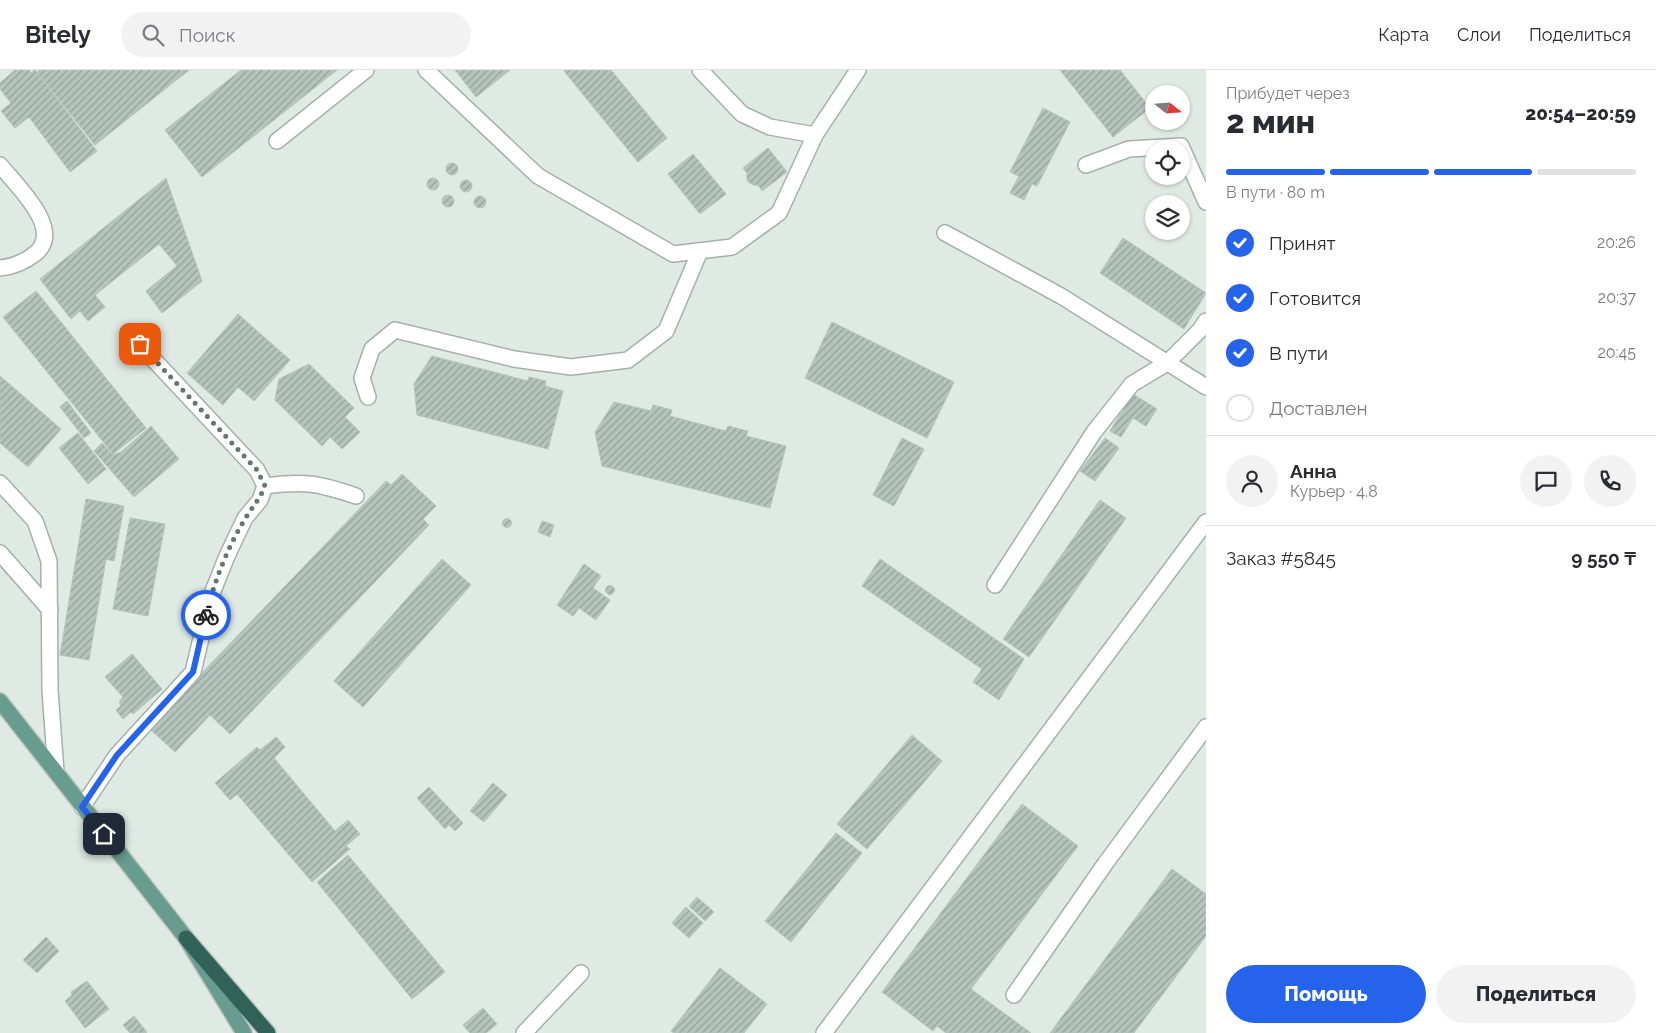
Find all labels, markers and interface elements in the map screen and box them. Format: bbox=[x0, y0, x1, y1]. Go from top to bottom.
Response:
search box bbox=[121, 12, 471, 57]
text: Bitely bbox=[25, 20, 91, 49]
icon: search bbox=[139, 21, 167, 49]
text: Поиск bbox=[179, 24, 236, 46]
text: Карта bbox=[1378, 24, 1429, 45]
text: Слои bbox=[1457, 24, 1501, 45]
text: Поделиться bbox=[1529, 24, 1631, 45]
text: Прибудет через bbox=[1226, 84, 1350, 103]
north arrow bbox=[1145, 85, 1190, 130]
map controls bbox=[1145, 85, 1190, 240]
text: 20:54–20:59 bbox=[1525, 102, 1636, 124]
text: 2 мин bbox=[1226, 103, 1315, 140]
button: locate bbox=[1145, 140, 1190, 185]
text: В пути · 80 m bbox=[1226, 183, 1325, 202]
button: layers bbox=[1145, 195, 1190, 240]
icon: check bbox=[1226, 229, 1254, 257]
text: Принят bbox=[1269, 232, 1336, 254]
text: 20:26 bbox=[1597, 233, 1636, 252]
icon: check bbox=[1226, 284, 1254, 312]
text: Готовится bbox=[1269, 287, 1361, 309]
text: 20:37 bbox=[1598, 288, 1636, 307]
pin bbox=[119, 323, 161, 365]
icon: bag bbox=[126, 330, 154, 358]
icon: check bbox=[1226, 339, 1254, 367]
text: В пути bbox=[1269, 342, 1328, 364]
text: 20:45 bbox=[1597, 343, 1636, 362]
text: Доставлен bbox=[1269, 397, 1368, 419]
button: person bbox=[1226, 455, 1278, 507]
button: chat bbox=[1520, 455, 1572, 507]
button: phone bbox=[1584, 455, 1636, 507]
text: Анна bbox=[1290, 460, 1337, 482]
text: Курьер · 4.8 bbox=[1290, 482, 1378, 501]
text: Заказ #5845 bbox=[1226, 547, 1336, 569]
text: 9 550 ₸ bbox=[1571, 547, 1636, 569]
courier bbox=[181, 590, 231, 640]
icon: bike bbox=[192, 601, 220, 629]
pin bbox=[83, 813, 125, 855]
icon: home bbox=[90, 820, 118, 848]
button: Помощь bbox=[1226, 965, 1426, 1023]
button: Поделиться bbox=[1436, 965, 1636, 1023]

